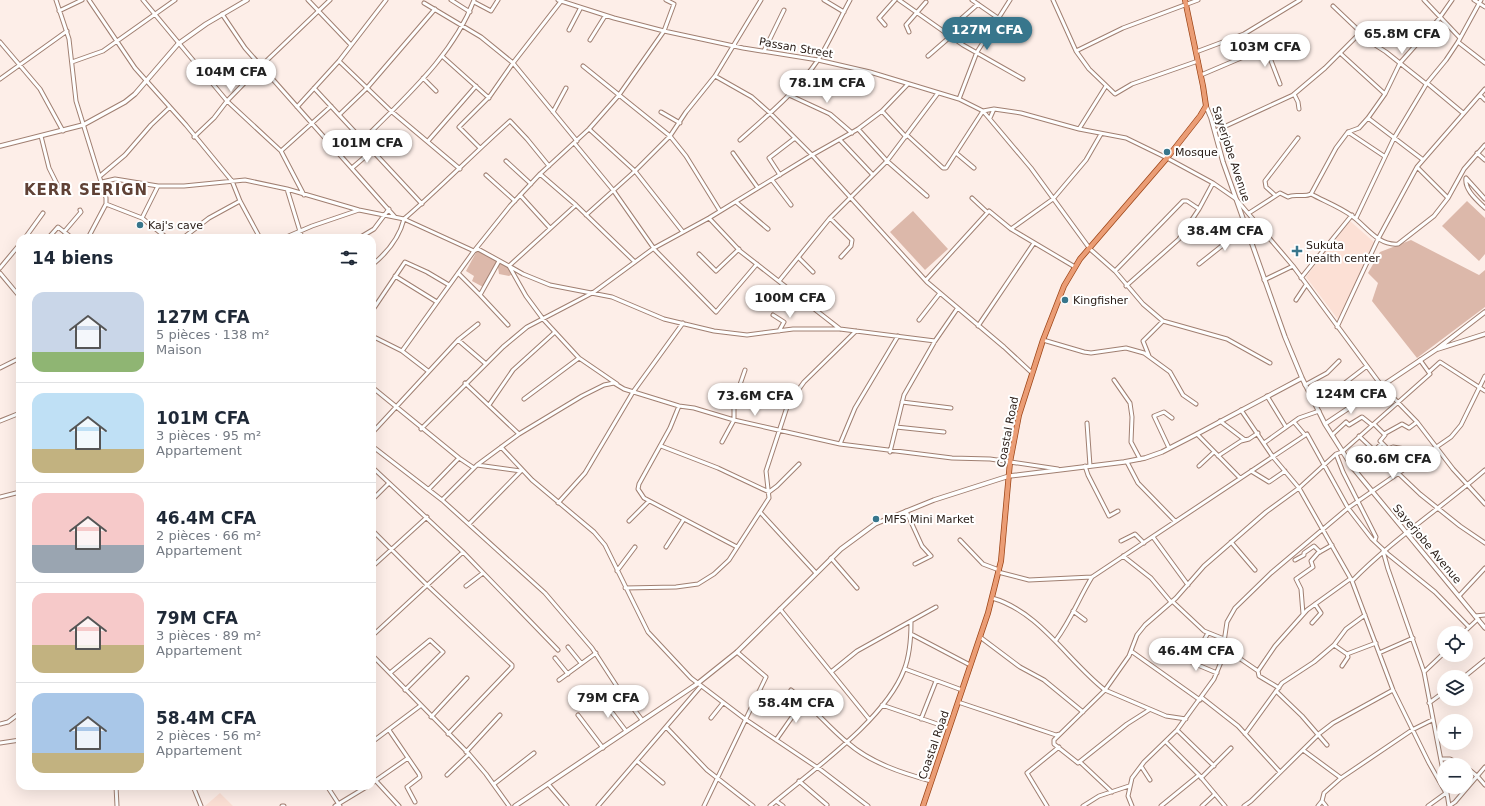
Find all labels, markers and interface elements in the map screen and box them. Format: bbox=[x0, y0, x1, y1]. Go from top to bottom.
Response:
pin: 127M CFA bbox=[946, 17, 1028, 51]
pin: 65.8M CFA bbox=[1356, 21, 1448, 55]
text: 127M CFA bbox=[951, 22, 1023, 37]
text: 65.8M CFA bbox=[1364, 26, 1440, 41]
pin: 103M CFA bbox=[1224, 34, 1306, 68]
street label: Passan Street bbox=[758, 35, 835, 61]
text: 103M CFA bbox=[1229, 39, 1301, 54]
pin: 104M CFA bbox=[190, 59, 272, 93]
text: 104M CFA bbox=[195, 64, 267, 79]
pin: 78.1M CFA bbox=[781, 70, 873, 104]
text: 78.1M CFA bbox=[789, 75, 865, 90]
street label: Sayerjobe Avenue bbox=[1209, 105, 1253, 204]
pin: 101M CFA bbox=[326, 130, 408, 164]
text: 101M CFA bbox=[331, 135, 403, 150]
place label: Mosque bbox=[1175, 146, 1218, 159]
marker: Mosque bbox=[1162, 147, 1172, 157]
district label: KERR SERIGN bbox=[24, 181, 148, 199]
pin: 38.4M CFA bbox=[1179, 218, 1271, 252]
place label: Kaj's cave bbox=[148, 219, 203, 232]
marker: Kaj's cave bbox=[135, 220, 145, 230]
text: 38.4M CFA bbox=[1187, 223, 1263, 238]
place label: Sukuta health center bbox=[1306, 239, 1380, 265]
marker: Sukuta health center bbox=[1291, 245, 1303, 257]
icon: filters bbox=[338, 247, 360, 269]
text: 14 biens bbox=[32, 248, 113, 268]
pin: 100M CFA bbox=[749, 285, 831, 319]
text: 100M CFA bbox=[754, 290, 826, 305]
place label: Kingfisher bbox=[1073, 294, 1129, 307]
marker: Kingfisher bbox=[1060, 295, 1070, 305]
text: 127M CFA bbox=[156, 307, 250, 327]
icon: home bbox=[64, 308, 112, 356]
text: 5 pièces · 138 m² bbox=[156, 327, 269, 342]
text: Maison bbox=[156, 342, 202, 357]
pin: 124M CFA bbox=[1310, 381, 1392, 415]
pin: 73.6M CFA bbox=[709, 383, 801, 417]
text: 124M CFA bbox=[1315, 386, 1387, 401]
text: 73.6M CFA bbox=[717, 388, 793, 403]
street label: Coastal Road bbox=[995, 395, 1021, 469]
text: 101M CFA bbox=[156, 408, 250, 428]
icon: home bbox=[64, 409, 112, 457]
text: 3 pièces · 95 m² bbox=[156, 428, 261, 443]
text: Appartement bbox=[156, 443, 242, 458]
pin: 60.6M CFA bbox=[1347, 446, 1439, 480]
text: 60.6M CFA bbox=[1355, 451, 1431, 466]
street label: Sayerjobe Avenue bbox=[1390, 502, 1464, 586]
text: 46.4M CFA bbox=[156, 508, 256, 528]
icon: home bbox=[64, 509, 112, 557]
place label: MFS Mini Market bbox=[884, 513, 975, 526]
marker: MFS Mini Market bbox=[871, 514, 881, 524]
text: 2 pièces · 66 m² bbox=[156, 528, 261, 543]
text: Appartement bbox=[156, 543, 242, 558]
text: 79M CFA bbox=[156, 608, 238, 628]
icon: home bbox=[64, 609, 112, 657]
map controls bbox=[1437, 626, 1473, 794]
button: locate bbox=[1437, 626, 1473, 662]
text: 3 pièces · 89 m² bbox=[156, 628, 261, 643]
pin: 46.4M CFA bbox=[1150, 638, 1242, 672]
text: Appartement bbox=[156, 643, 242, 658]
text: 46.4M CFA bbox=[1158, 643, 1234, 658]
button: layers bbox=[1437, 670, 1473, 706]
pin: 79M CFA bbox=[571, 685, 645, 719]
text: 79M CFA bbox=[577, 690, 639, 705]
pin: 58.4M CFA bbox=[750, 690, 842, 724]
text: 58.4M CFA bbox=[758, 695, 834, 710]
text: 58.4M CFA bbox=[156, 708, 256, 728]
icon: home bbox=[64, 709, 112, 757]
street label: Coastal Road bbox=[916, 709, 952, 781]
button: + bbox=[1437, 714, 1473, 750]
text: 2 pièces · 56 m² bbox=[156, 728, 261, 743]
text: Appartement bbox=[156, 743, 242, 758]
button: − bbox=[1437, 758, 1473, 794]

